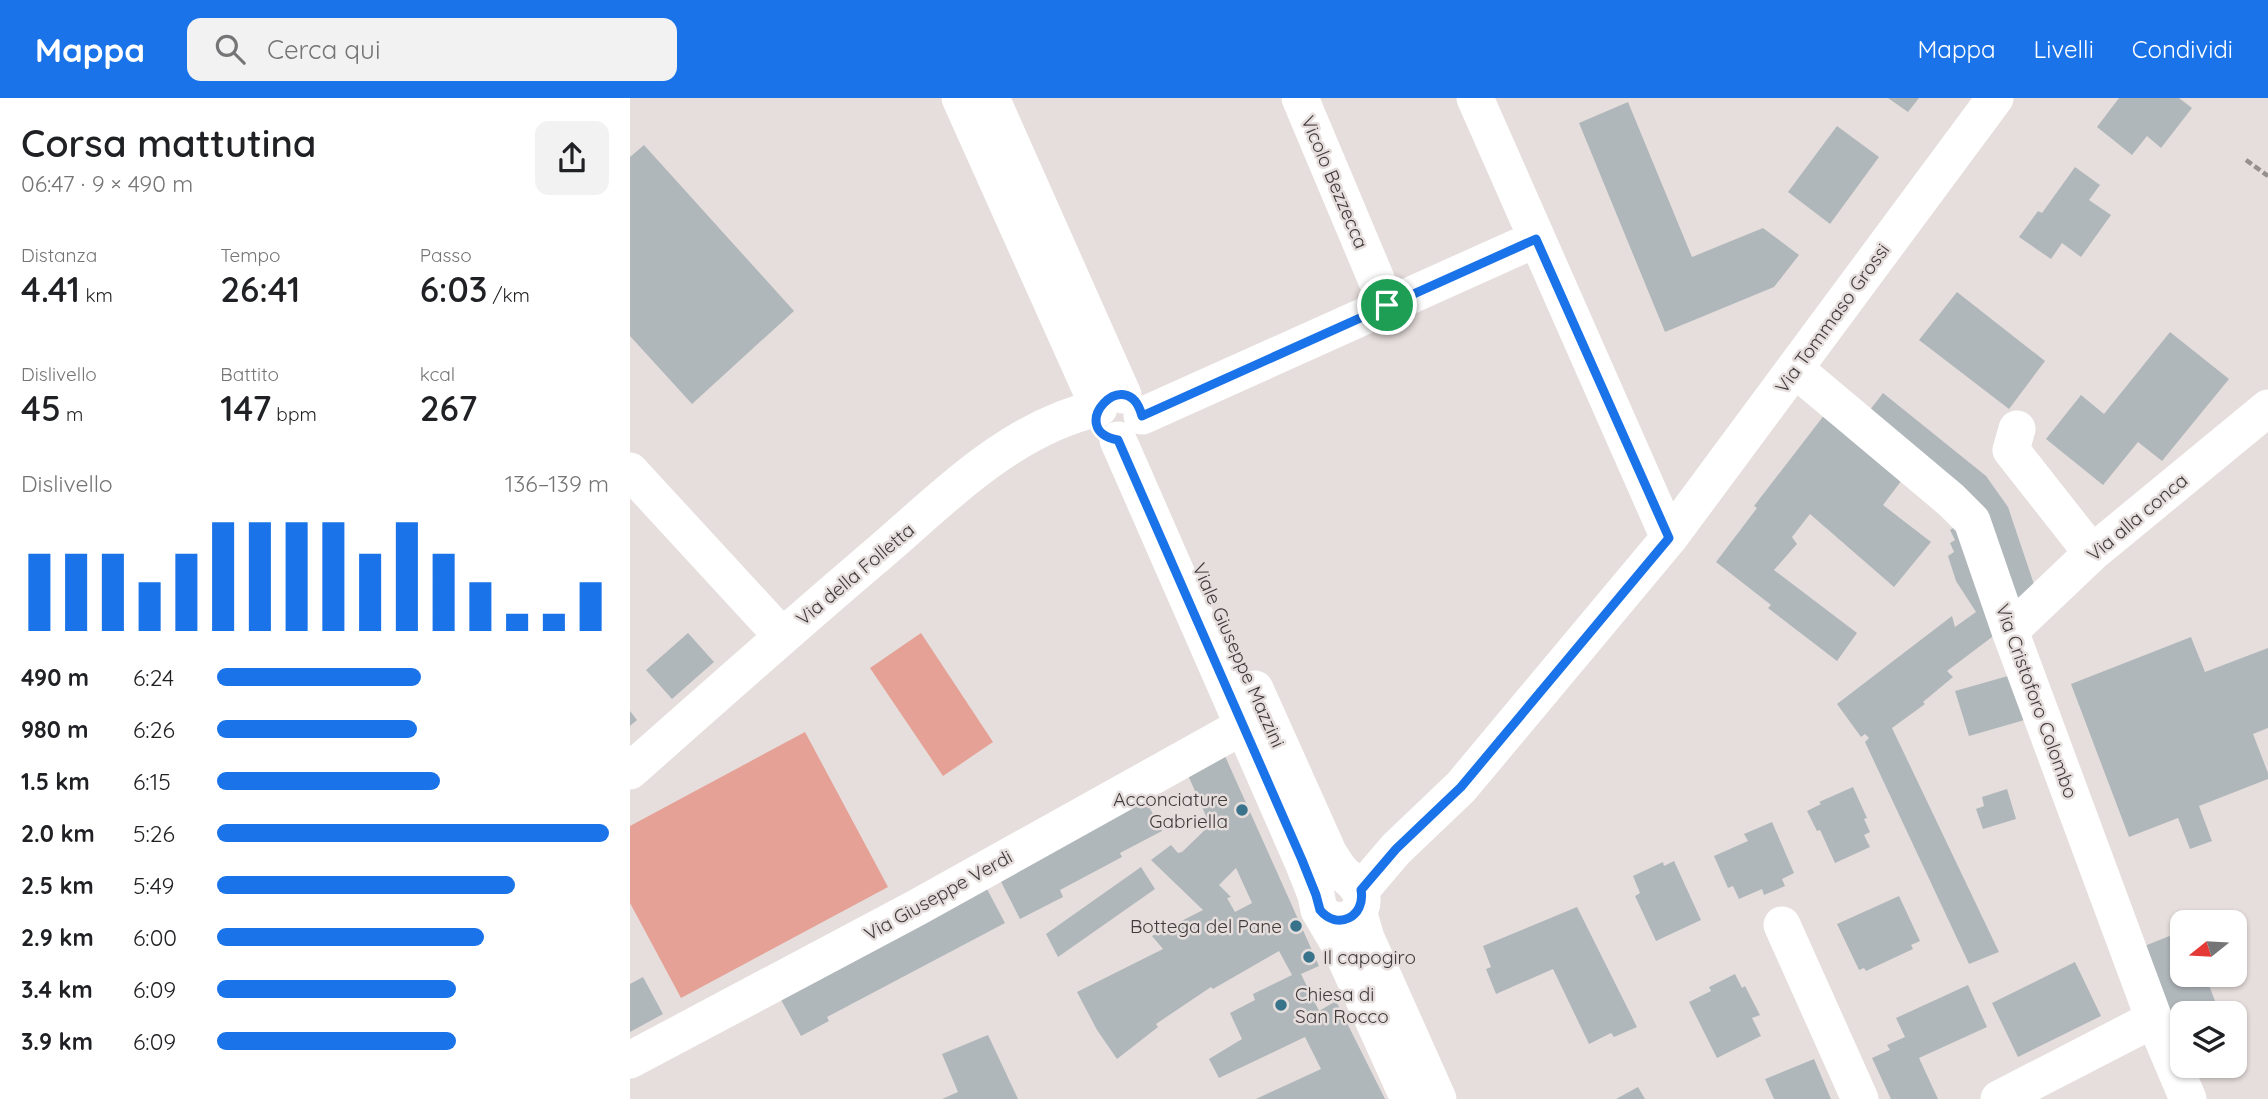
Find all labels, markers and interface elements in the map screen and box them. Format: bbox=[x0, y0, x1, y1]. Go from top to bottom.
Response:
search box bbox=[187, 18, 677, 81]
text: Mappa bbox=[35, 29, 145, 70]
icon: search bbox=[211, 30, 249, 68]
text: Cerca qui bbox=[267, 33, 380, 66]
text: Mappa bbox=[1918, 34, 1996, 64]
text: Livelli bbox=[2034, 34, 2094, 64]
text: Condividi bbox=[2132, 34, 2233, 64]
street label: Vicolo Bezzecca bbox=[1296, 112, 1374, 252]
text: Corsa mattutina bbox=[21, 119, 316, 167]
button: share bbox=[535, 121, 609, 195]
text: 06:47 · 9 × 490 m bbox=[21, 169, 193, 198]
street label: Via Tommaso Grossi bbox=[1770, 238, 1894, 398]
text: Distanza bbox=[21, 243, 97, 267]
text: Tempo bbox=[220, 243, 281, 267]
text: Passo bbox=[420, 243, 472, 267]
text: 4.41 bbox=[21, 267, 80, 311]
text: 26:41 bbox=[220, 267, 300, 311]
text: 6:03 bbox=[420, 267, 487, 311]
pin bbox=[1357, 275, 1417, 335]
text: km bbox=[80, 283, 113, 307]
text: /km bbox=[487, 283, 530, 307]
icon: arrive bbox=[1368, 286, 1406, 324]
text: Dislivello bbox=[21, 362, 97, 386]
text: Battito bbox=[220, 362, 279, 386]
text: kcal bbox=[420, 362, 455, 386]
text: 45 bbox=[21, 386, 61, 430]
text: 147 bbox=[220, 386, 271, 430]
text: 267 bbox=[420, 386, 477, 430]
text: m bbox=[61, 402, 83, 426]
text: bpm bbox=[271, 402, 317, 426]
street label: Via alla conca bbox=[2082, 468, 2192, 566]
text: Dislivello bbox=[21, 469, 113, 498]
text: 136–139 m bbox=[505, 469, 609, 498]
street label: Via della Folletta bbox=[791, 518, 919, 630]
street label: Viale Giuseppe Mazzini bbox=[1187, 559, 1291, 751]
street label: Via Cristoforo Colombo bbox=[1991, 601, 2083, 801]
text: 490 m bbox=[21, 663, 89, 692]
text: 6:24 bbox=[133, 663, 174, 692]
text: 980 m bbox=[21, 715, 88, 744]
text: 6:26 bbox=[133, 715, 175, 744]
text: 1.5 km bbox=[21, 767, 90, 796]
text: 6:15 bbox=[133, 767, 171, 796]
place label: Acconciature Gabriella bbox=[1113, 787, 1228, 833]
marker: Acconciature Gabriella bbox=[1234, 802, 1250, 818]
text: 2.0 km bbox=[21, 819, 95, 848]
text: 5:26 bbox=[133, 819, 175, 848]
street label: Via Giuseppe Verdi bbox=[860, 844, 1016, 946]
text: 2.5 km bbox=[21, 871, 94, 900]
text: 5:49 bbox=[133, 871, 174, 900]
north arrow bbox=[2170, 910, 2247, 987]
map controls bbox=[2170, 910, 2247, 1078]
place label: Bottega del Pane bbox=[1130, 914, 1282, 938]
marker: Bottega del Pane bbox=[1288, 918, 1304, 934]
text: 2.9 km bbox=[21, 923, 94, 952]
text: 6:00 bbox=[133, 923, 177, 952]
place label: Il capogiro bbox=[1323, 945, 1416, 969]
marker: Il capogiro bbox=[1301, 949, 1317, 965]
text: 3.4 km bbox=[21, 975, 93, 1004]
text: 6:09 bbox=[133, 975, 176, 1004]
place label: Chiesa di San Rocco bbox=[1295, 982, 1389, 1028]
marker: Chiesa di San Rocco bbox=[1273, 997, 1289, 1013]
button: layers bbox=[2170, 1001, 2247, 1078]
text: 3.9 km bbox=[21, 1027, 93, 1056]
text: 6:09 bbox=[133, 1027, 176, 1056]

